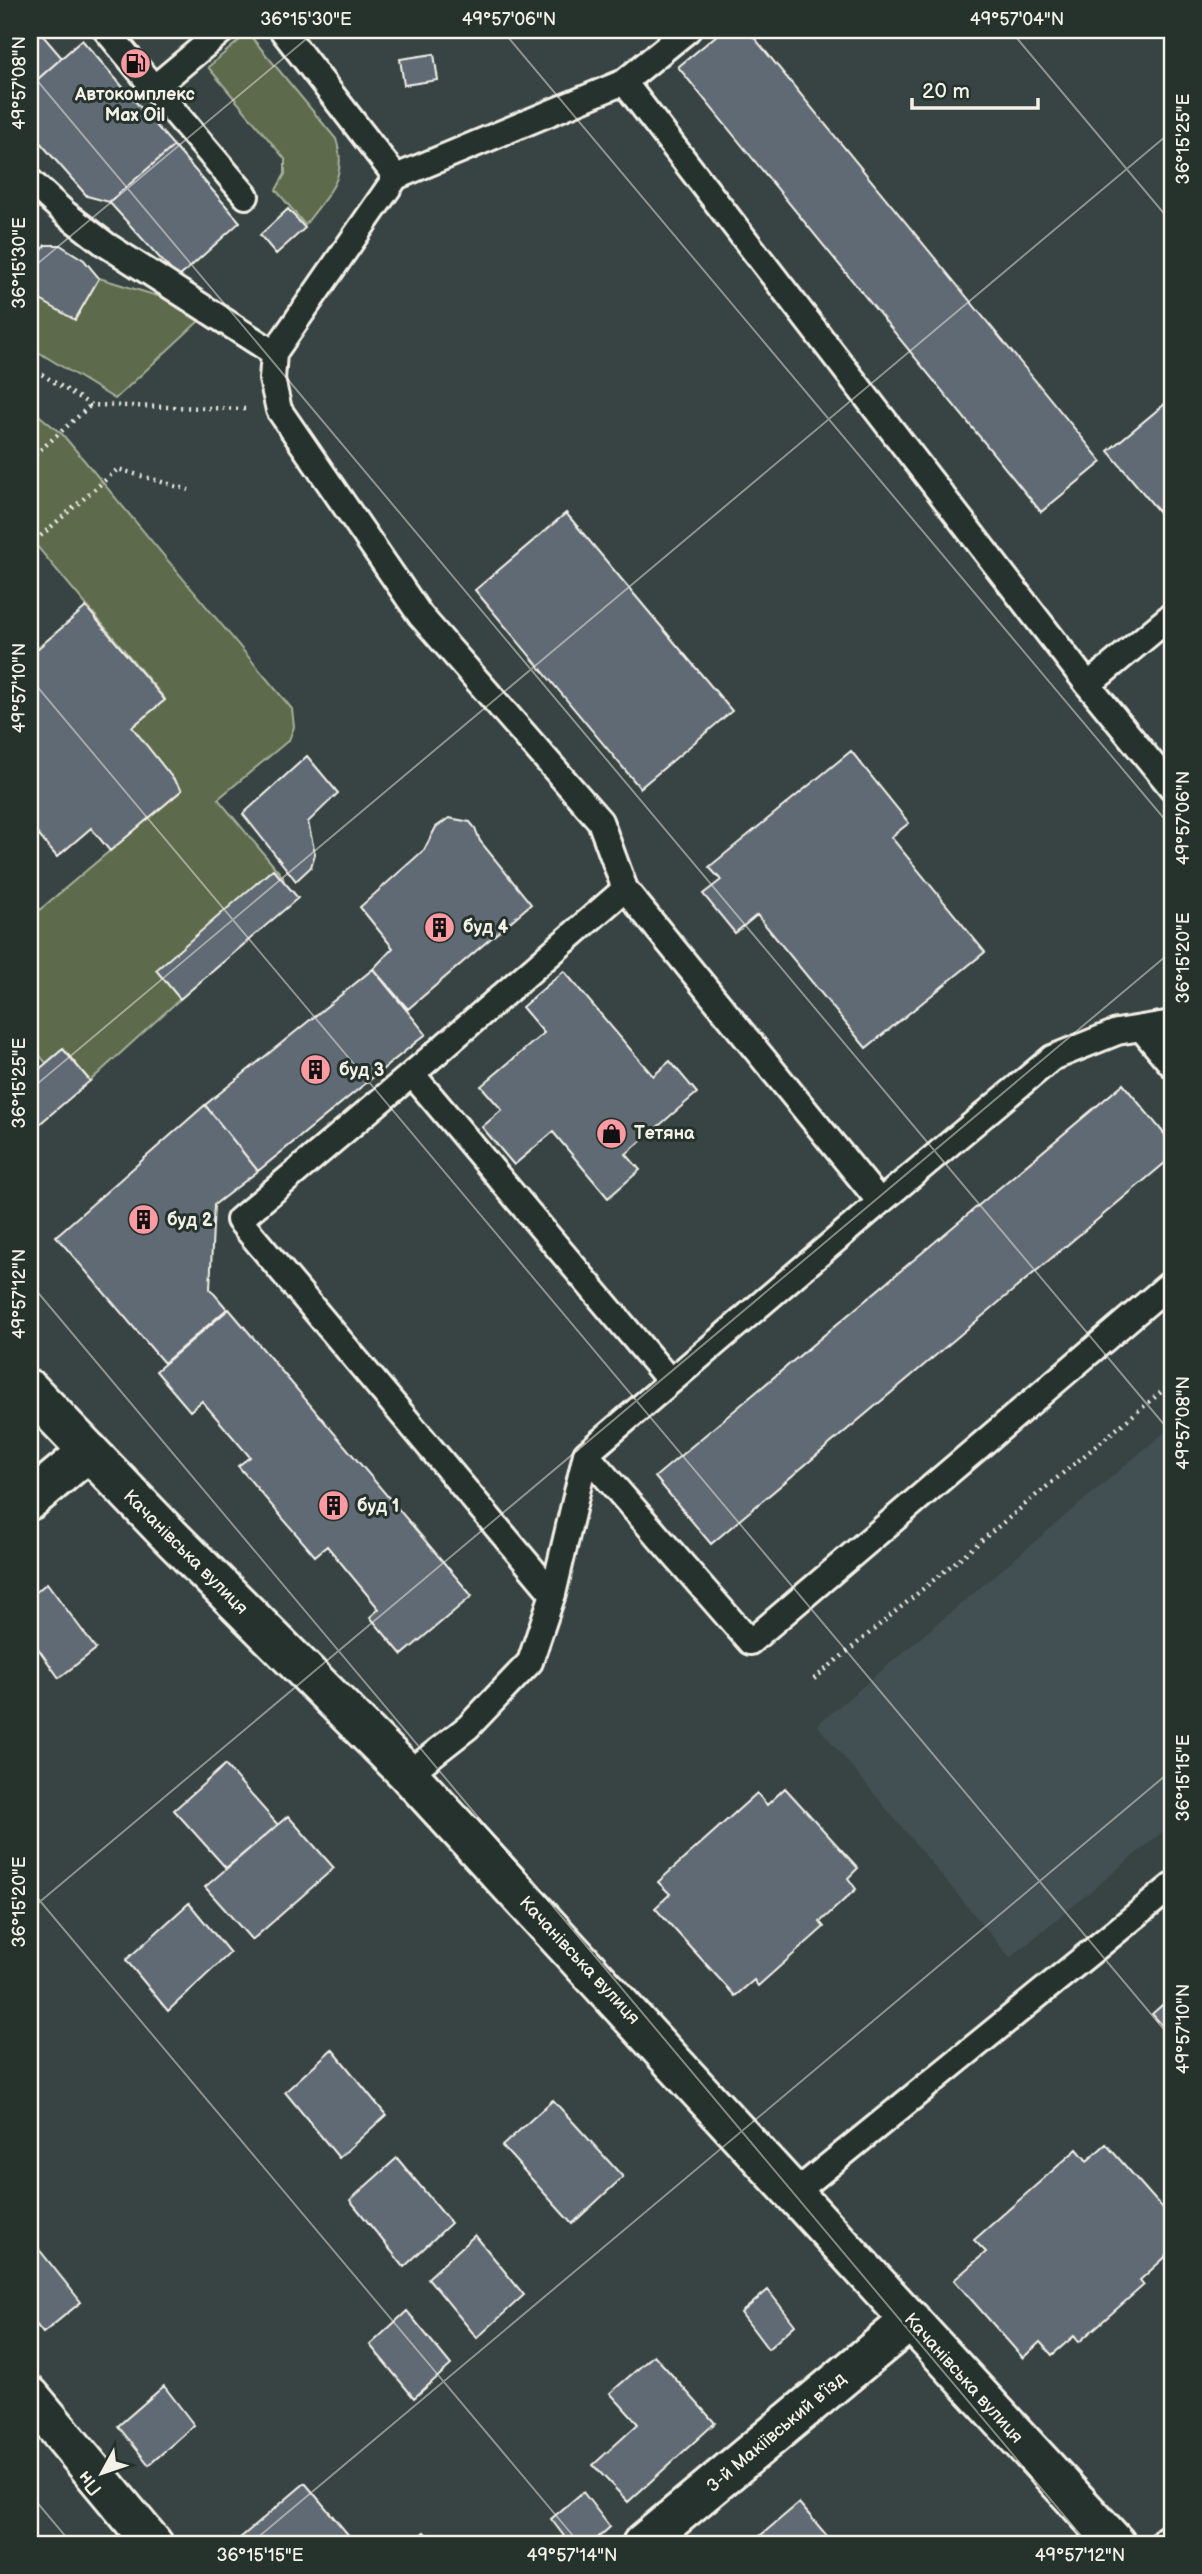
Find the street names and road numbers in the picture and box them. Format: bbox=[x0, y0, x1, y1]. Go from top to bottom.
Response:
street label: Качанівська вулиця bbox=[119, 1486, 252, 1619]
street label: Качанівська вулиця bbox=[515, 1892, 644, 2029]
street label: Качанівська вулиця bbox=[900, 2309, 1027, 2448]
street label: 3-й Макіївський в’їзд bbox=[702, 2368, 850, 2497]

